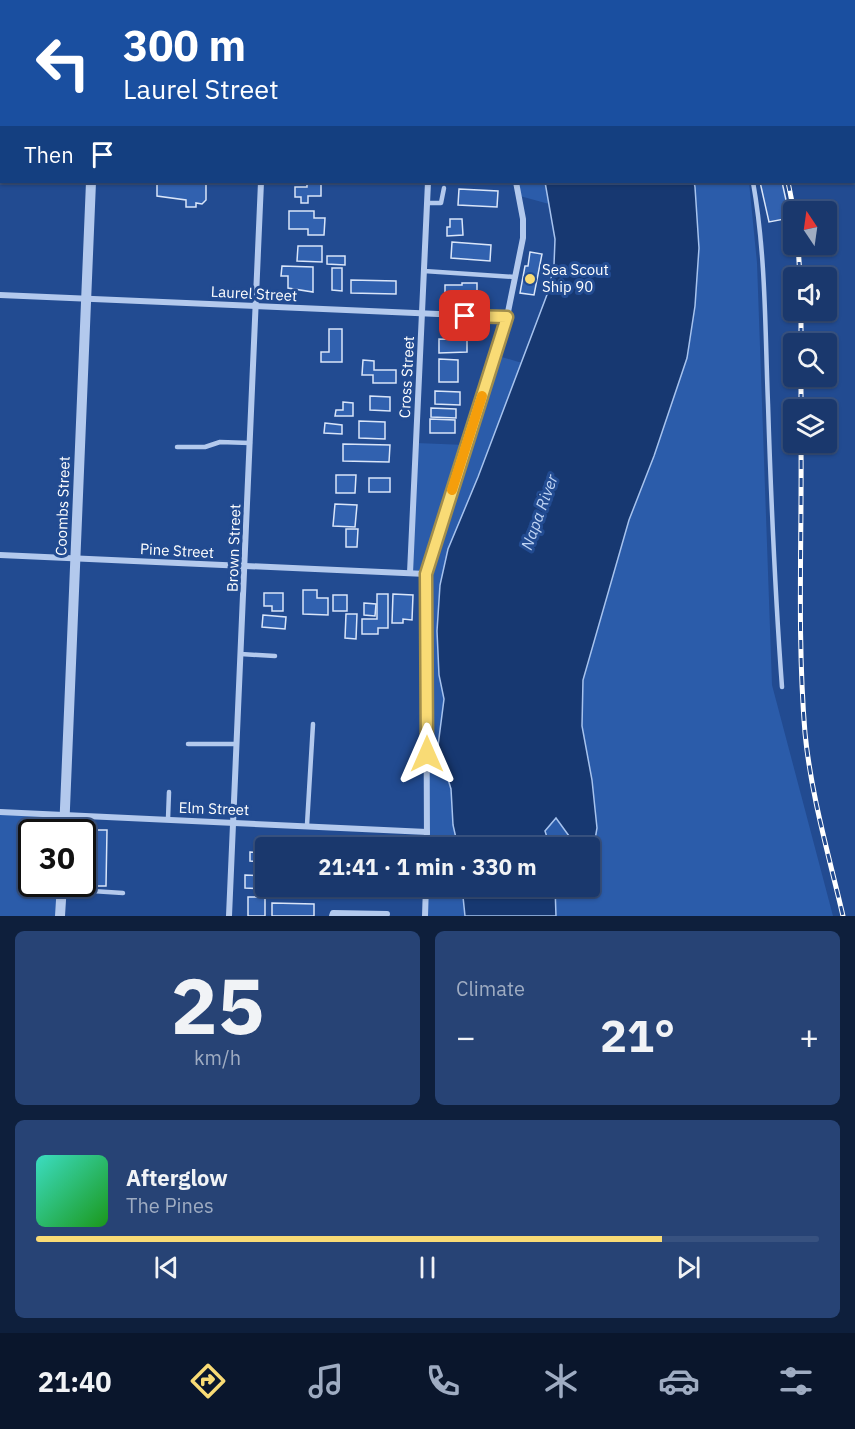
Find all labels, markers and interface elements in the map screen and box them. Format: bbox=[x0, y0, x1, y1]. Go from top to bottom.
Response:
text: 300 m bbox=[123, 18, 246, 73]
icon: left bbox=[24, 24, 102, 102]
text: Laurel Street bbox=[123, 71, 279, 106]
icon: arrive bbox=[86, 138, 119, 171]
text: Then bbox=[24, 140, 74, 169]
north arrow bbox=[783, 201, 837, 255]
map controls bbox=[783, 201, 837, 453]
place label: Sea Scout Ship 90 bbox=[542, 260, 609, 296]
button: sound bbox=[783, 267, 837, 321]
marker: Sea Scout Ship 90 bbox=[523, 272, 537, 286]
street label: Laurel Street bbox=[210, 282, 298, 305]
pin bbox=[439, 290, 490, 341]
icon: arrive bbox=[448, 299, 481, 332]
button: search bbox=[783, 333, 837, 387]
street label: Cross Street bbox=[395, 335, 418, 419]
button: layers bbox=[783, 399, 837, 453]
street label: Coombs Street bbox=[51, 456, 74, 556]
water label: Napa River bbox=[516, 471, 562, 552]
street label: Brown Street bbox=[222, 504, 245, 592]
street label: Pine Street bbox=[139, 539, 215, 562]
position arrow bbox=[395, 722, 459, 786]
street label: Elm Street bbox=[178, 798, 250, 819]
speed limit sign: 30 bbox=[18, 819, 96, 897]
text: 21:41 · 1 min · 330 m bbox=[318, 852, 537, 881]
text: 25 bbox=[171, 954, 264, 1055]
text: Climate bbox=[456, 975, 525, 1002]
text: 21° bbox=[600, 1006, 675, 1064]
text: − bbox=[456, 1015, 476, 1058]
text: + bbox=[799, 1015, 819, 1058]
text: km/h bbox=[194, 1044, 241, 1071]
text: Afterglow bbox=[126, 1163, 228, 1192]
text: The Pines bbox=[126, 1192, 214, 1219]
icon: previous bbox=[150, 1251, 183, 1284]
icon: pause bbox=[411, 1251, 444, 1284]
icon: next bbox=[672, 1251, 705, 1284]
icon: directions bbox=[187, 1360, 229, 1402]
icon: music bbox=[305, 1360, 347, 1402]
icon: phone bbox=[422, 1360, 464, 1402]
icon: climate bbox=[540, 1360, 582, 1402]
icon: car bbox=[658, 1360, 700, 1402]
icon: filters bbox=[775, 1360, 817, 1402]
text: 21:40 bbox=[38, 1364, 112, 1399]

